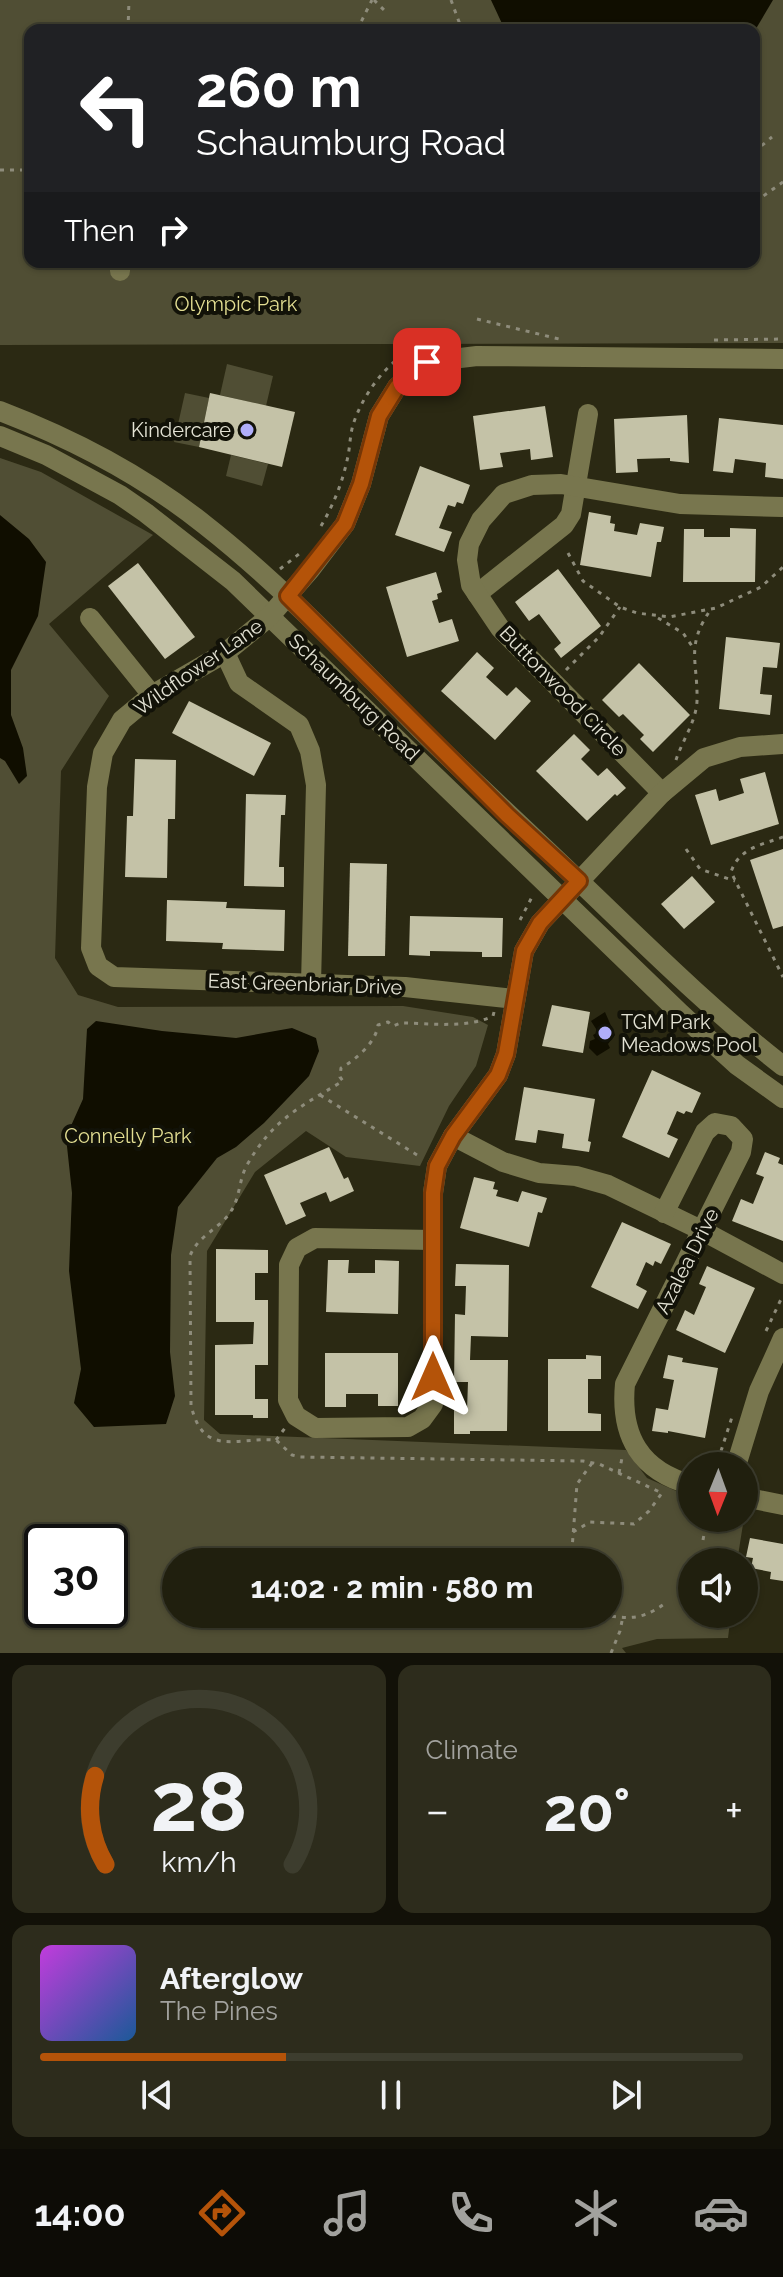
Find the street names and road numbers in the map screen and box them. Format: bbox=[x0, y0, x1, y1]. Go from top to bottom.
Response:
street label: Wildflower Lane bbox=[129, 614, 267, 720]
street label: Buttonwood Circle bbox=[495, 621, 632, 761]
street label: Schaumburg Road bbox=[284, 629, 424, 765]
street label: East Greenbriar Drive bbox=[207, 969, 403, 999]
street label: Azalea Drive bbox=[650, 1204, 724, 1318]

